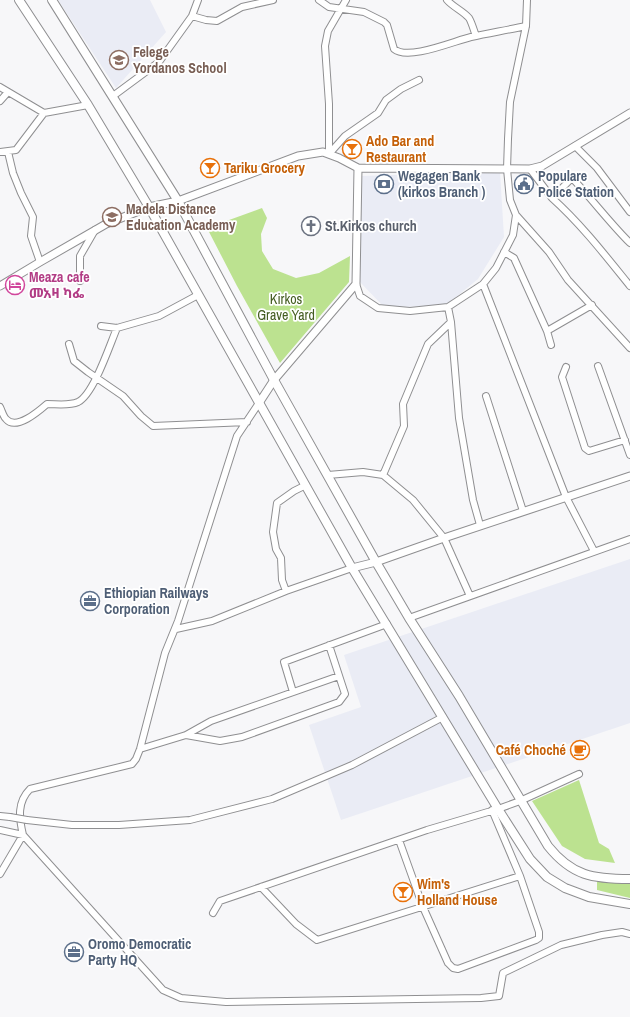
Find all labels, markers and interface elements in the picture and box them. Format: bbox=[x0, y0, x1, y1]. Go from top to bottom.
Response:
place label: Felege Yordanos School bbox=[133, 43, 227, 77]
school or university icon: Felege Yordanos School bbox=[108, 49, 130, 71]
place label: Ado Bar and Restaurant bbox=[366, 132, 434, 166]
bar icon: Ado Bar and Restaurant bbox=[341, 138, 363, 160]
bar icon: Tariku Grocery bbox=[199, 157, 221, 179]
place label: Tariku Grocery bbox=[224, 159, 305, 177]
place label: Wegagen Bank (kirkos Branch ) bbox=[398, 167, 486, 201]
place label: Populare Police Station bbox=[538, 167, 614, 201]
bank icon: Wegagen Bank (kirkos Branch ) bbox=[373, 173, 395, 195]
public building icon: Populare Police Station bbox=[513, 173, 535, 195]
place label: Madela Distance Education Academy bbox=[126, 200, 236, 234]
school or university icon: Madela Distance Education Academy bbox=[101, 206, 123, 228]
church icon: St.Kirkos church bbox=[300, 215, 322, 237]
place label: St.Kirkos church bbox=[325, 217, 417, 235]
place label: Meaza cafe መአዛ ካፌ bbox=[29, 268, 90, 302]
hotel icon: Meaza cafe መአዛ ካፌ bbox=[4, 274, 26, 296]
park label: Kirkos Grave Yard bbox=[257, 290, 315, 324]
place label: Ethiopian Railways Corporation bbox=[104, 584, 209, 618]
office icon: Ethiopian Railways Corporation bbox=[79, 590, 101, 612]
cafe icon: Café Choché bbox=[569, 739, 591, 761]
place label: Café Choché bbox=[496, 741, 566, 759]
place label: Wim's Holland House bbox=[417, 875, 497, 909]
bar icon: Wim's Holland House bbox=[392, 881, 414, 903]
place label: Oromo Democratic Party HQ bbox=[88, 935, 191, 969]
office icon: Oromo Democratic Party HQ bbox=[63, 941, 85, 963]

